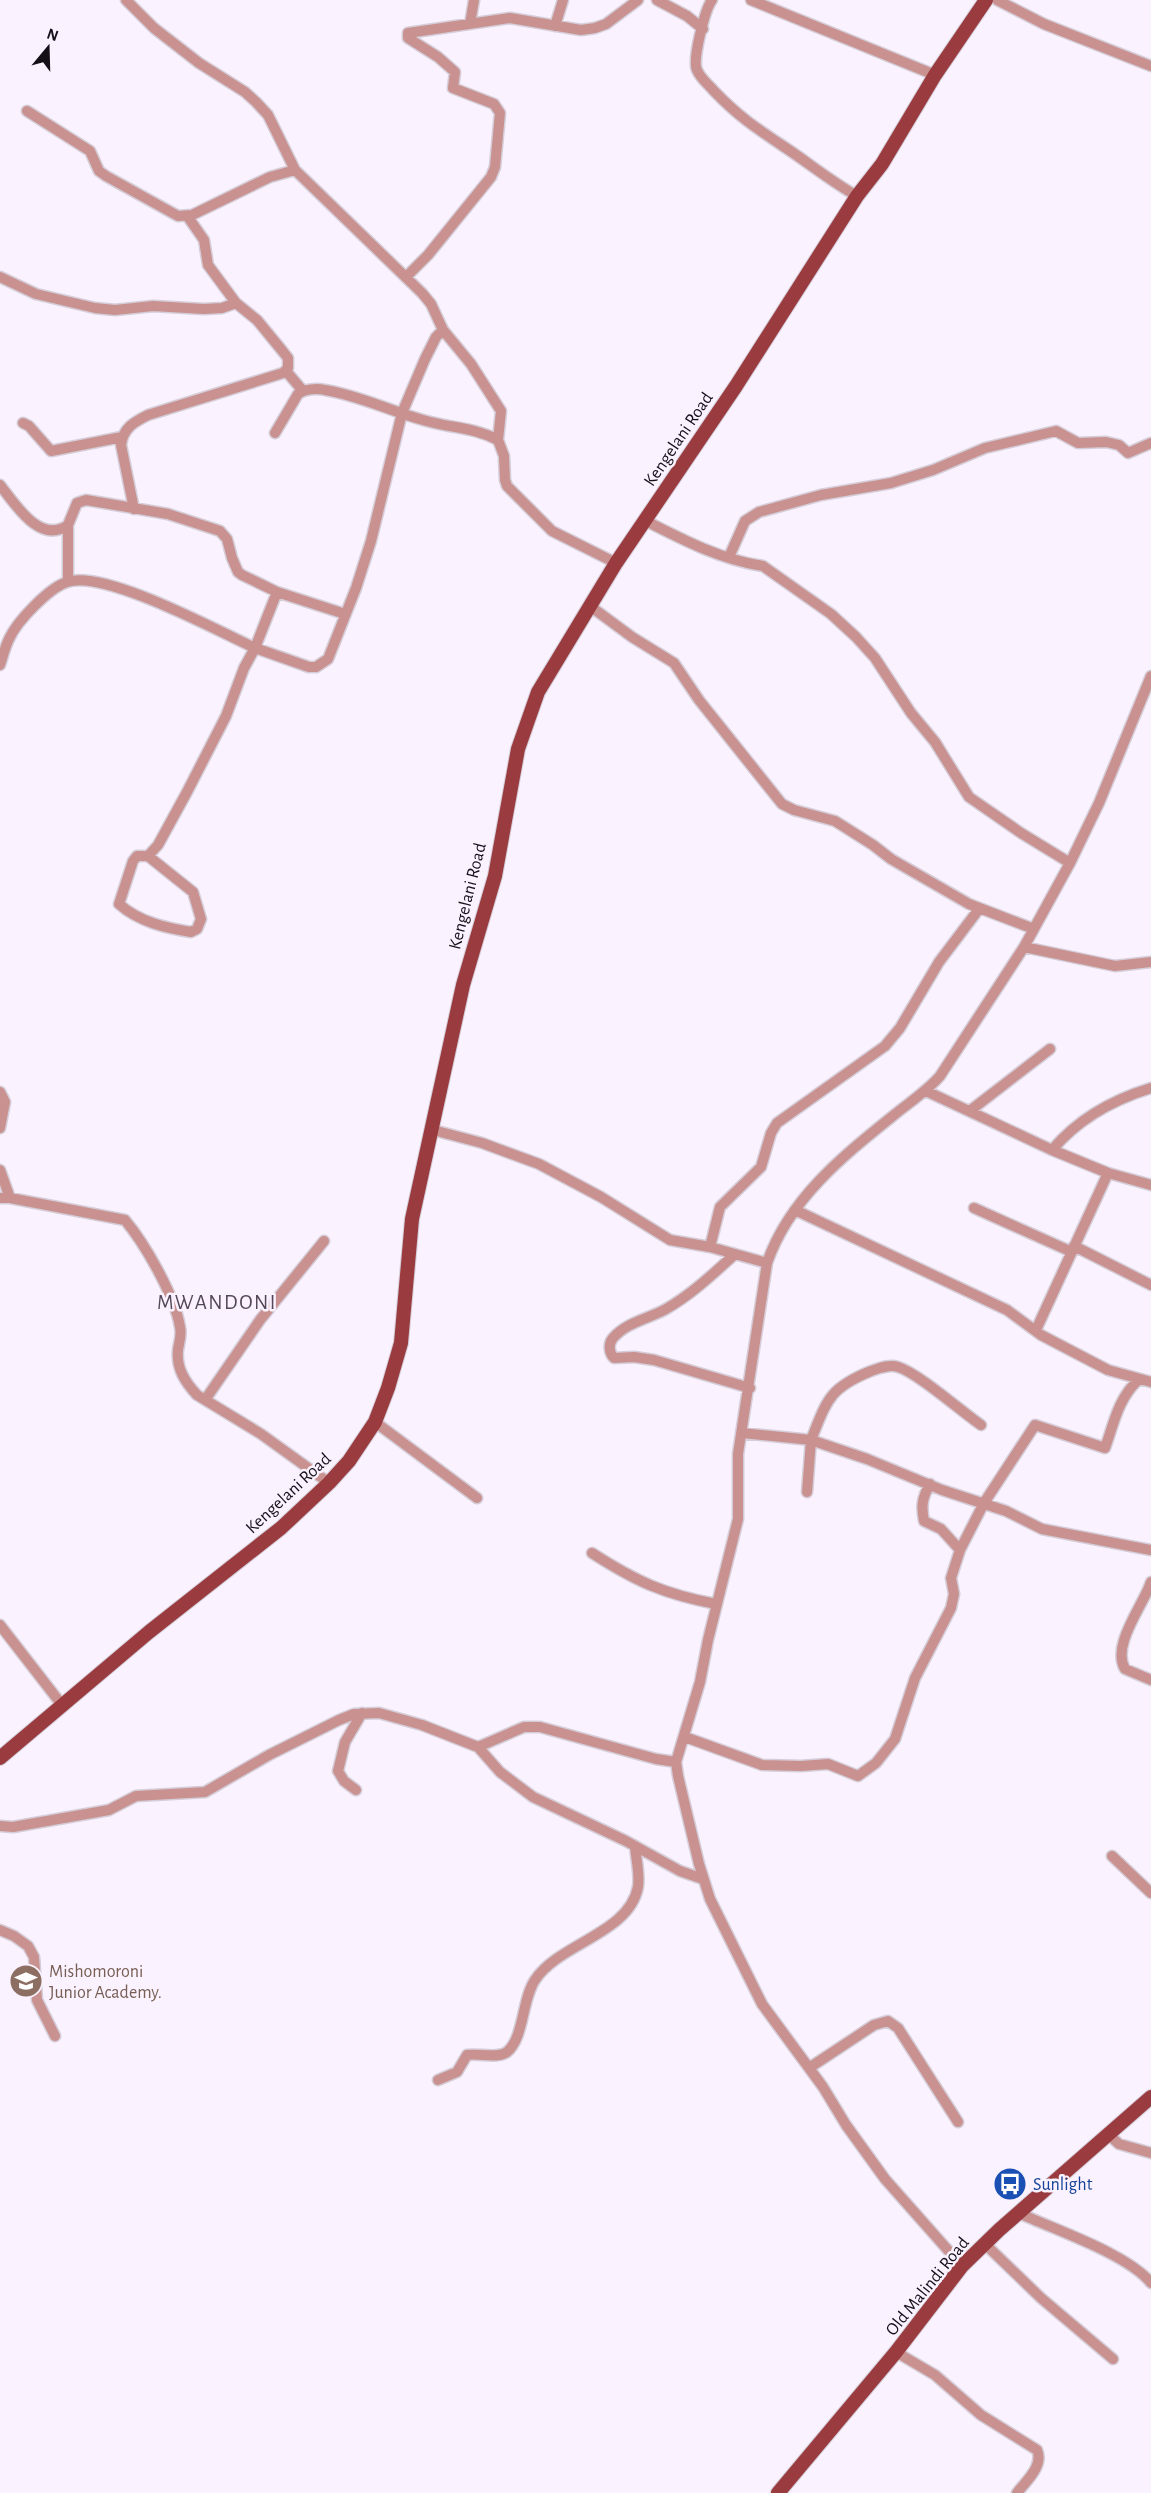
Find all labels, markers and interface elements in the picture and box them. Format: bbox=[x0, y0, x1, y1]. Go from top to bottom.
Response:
north arrow bbox=[18, 18, 78, 78]
text: N bbox=[45, 25, 60, 44]
street label: Kengelani Road bbox=[641, 389, 717, 490]
street label: Kengelani Road bbox=[446, 841, 490, 951]
district label: MWANDONI bbox=[157, 1292, 277, 1313]
street label: Kengelani Road bbox=[243, 1450, 335, 1538]
school or university icon: Mishomoroni Junior Academy. bbox=[8, 1963, 44, 1999]
place label: Mishomoroni Junior Academy. bbox=[49, 1963, 162, 2002]
bus stop icon: Sunlight bbox=[992, 2166, 1028, 2202]
place label: Sunlight bbox=[1033, 2176, 1093, 2194]
street label: Old Malindi Road bbox=[883, 2234, 973, 2339]

